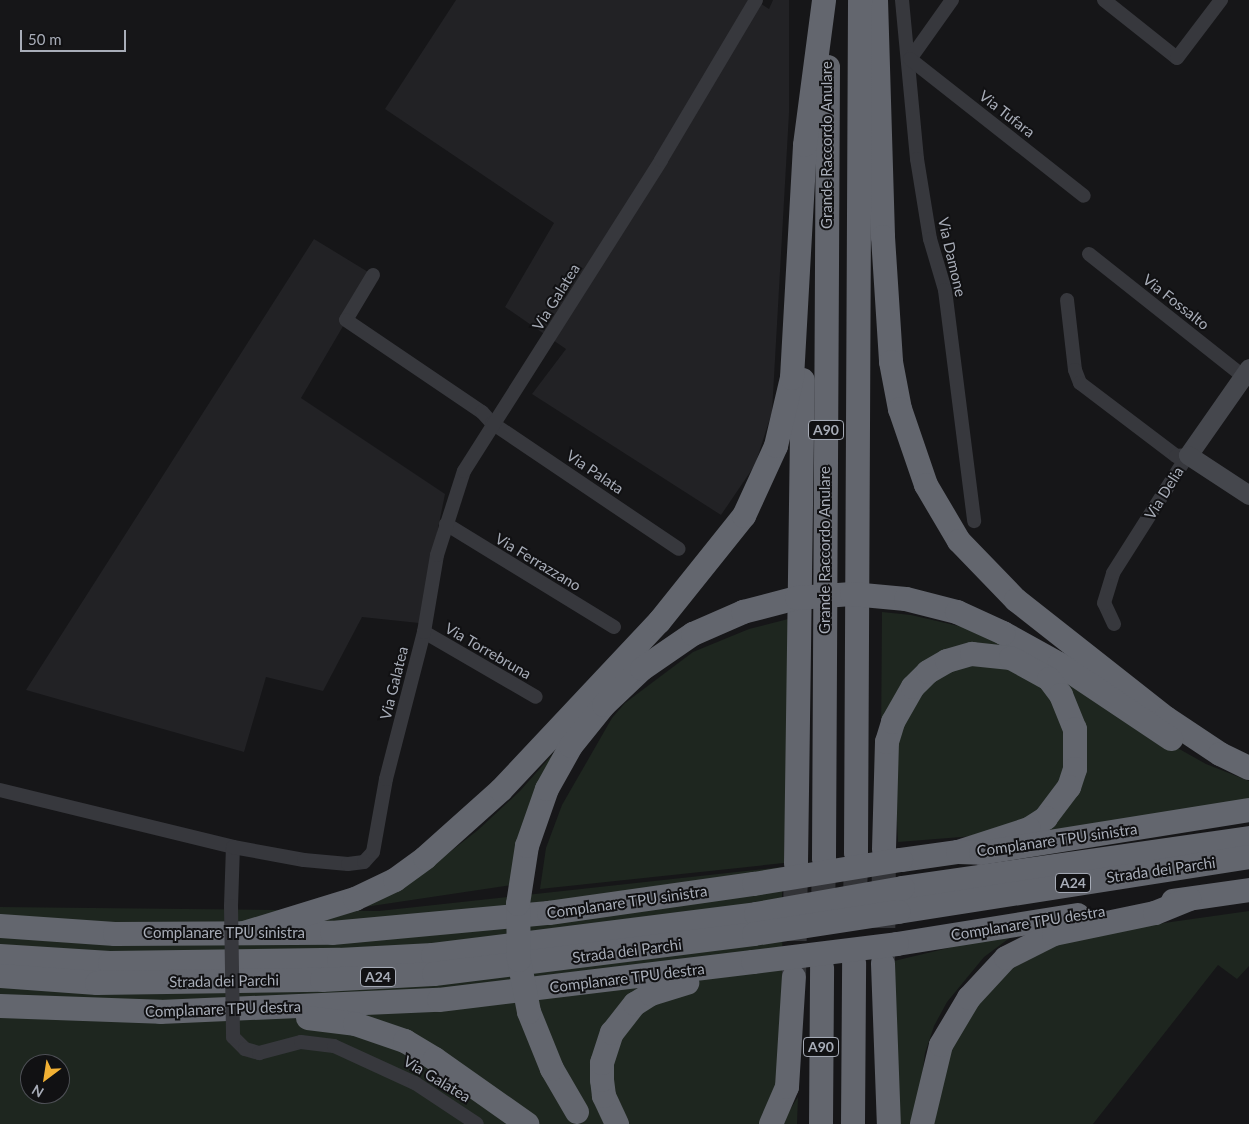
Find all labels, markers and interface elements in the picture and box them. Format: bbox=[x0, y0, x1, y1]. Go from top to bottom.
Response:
scale bar bbox=[22, 20, 129, 52]
text: 50 m bbox=[28, 30, 62, 48]
street label: Grande Raccordo Anulare bbox=[818, 61, 836, 229]
street label: Via Tufara bbox=[975, 87, 1039, 141]
street label: Via Damone bbox=[934, 216, 970, 298]
street label: Via Galatea bbox=[528, 260, 584, 334]
street label: Via Fossalto bbox=[1139, 271, 1213, 333]
road number: A90 bbox=[807, 418, 845, 442]
street label: Via Palata bbox=[563, 446, 627, 498]
street label: Via Delia bbox=[1141, 463, 1187, 523]
street label: Grande Raccordo Anulare bbox=[816, 466, 834, 634]
street label: Via Ferrazzano bbox=[492, 529, 584, 595]
street label: Via Torrebruna bbox=[441, 619, 535, 683]
street label: Via Galatea bbox=[376, 644, 412, 722]
street label: Complanare TPU sinistra bbox=[975, 820, 1139, 860]
street label: Strada dei Parchi bbox=[1105, 853, 1217, 887]
road number: A24 bbox=[1054, 871, 1092, 894]
street label: Complanare TPU sinistra bbox=[545, 882, 709, 922]
street label: Complanare TPU destra bbox=[949, 902, 1107, 944]
street label: Complanare TPU sinistra bbox=[143, 924, 305, 942]
street label: Strada dei Parchi bbox=[571, 935, 683, 967]
street label: Complanare TPU destra bbox=[548, 960, 706, 996]
road number: A24 bbox=[359, 966, 397, 989]
street label: Strada dei Parchi bbox=[169, 971, 279, 991]
street label: Complanare TPU destra bbox=[144, 997, 302, 1021]
road number: A90 bbox=[802, 1036, 840, 1058]
street label: Via Galatea bbox=[400, 1052, 474, 1106]
north arrow bbox=[20, 1054, 70, 1104]
text: N bbox=[29, 1081, 47, 1101]

